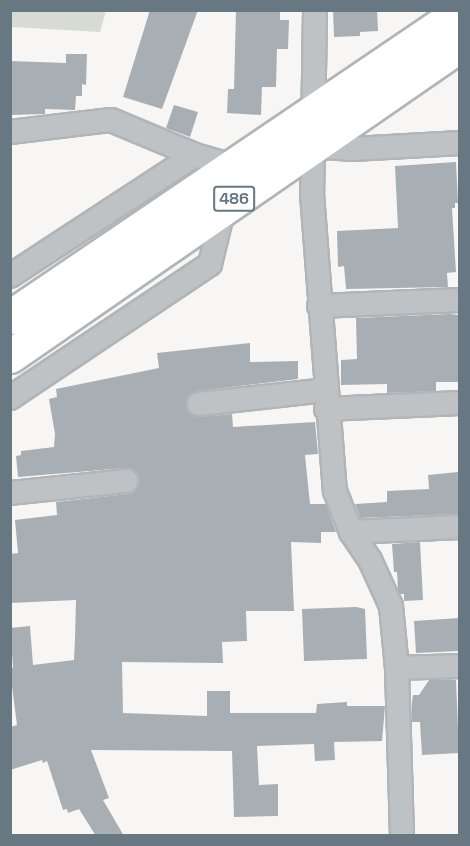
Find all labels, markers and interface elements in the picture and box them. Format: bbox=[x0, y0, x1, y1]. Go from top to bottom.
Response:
road number: 486 bbox=[213, 186, 255, 212]

